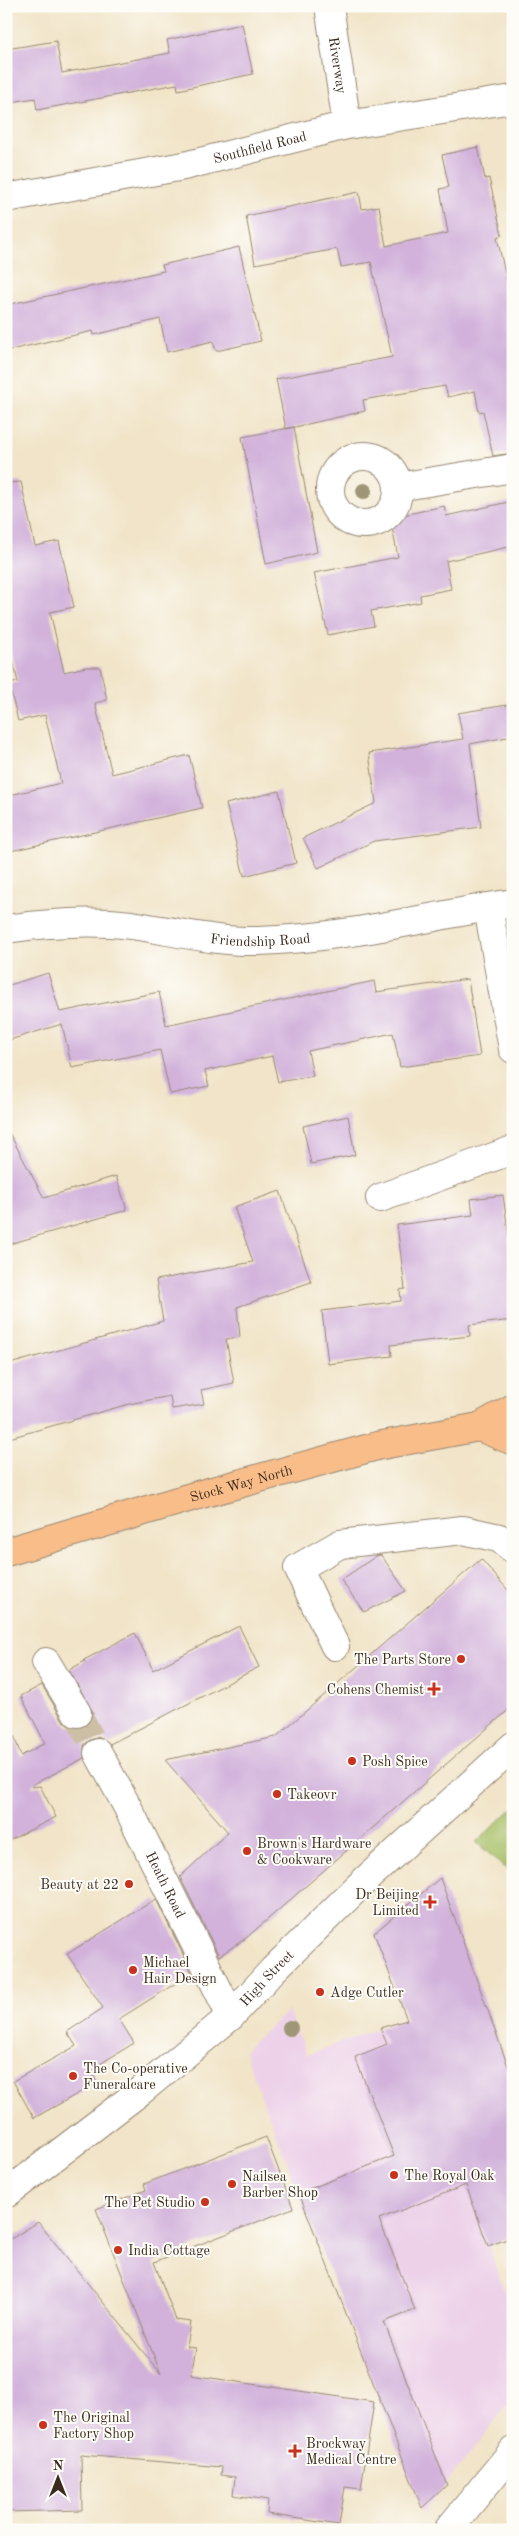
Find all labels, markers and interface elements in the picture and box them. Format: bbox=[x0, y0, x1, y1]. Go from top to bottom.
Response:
street label: Riverway bbox=[326, 36, 348, 95]
street label: Southfield Road bbox=[212, 129, 308, 166]
street label: Friendship Road bbox=[209, 931, 311, 949]
street label: Stock Way North bbox=[188, 1463, 295, 1505]
place label: The Parts Store bbox=[354, 1653, 451, 1667]
marker: The Parts Store bbox=[455, 1653, 467, 1665]
place label: Cohens Chemist bbox=[327, 1683, 424, 1697]
marker: Cohens Chemist bbox=[428, 1683, 440, 1695]
marker: Posh Spice bbox=[346, 1755, 358, 1767]
place label: Posh Spice bbox=[362, 1755, 428, 1769]
marker: Takeovr bbox=[271, 1788, 283, 1800]
place label: Takeovr bbox=[287, 1788, 337, 1802]
place label: Brown's Hardware & Cookware bbox=[257, 1837, 371, 1867]
marker: Brown's Hardware & Cookware bbox=[241, 1845, 253, 1857]
street label: Heath Road bbox=[143, 1850, 187, 1920]
place label: Beauty at 22 bbox=[40, 1878, 119, 1892]
marker: Beauty at 22 bbox=[123, 1878, 135, 1890]
place label: Dr Beijing Limited bbox=[355, 1888, 419, 1918]
marker: Dr Beijing Limited bbox=[423, 1895, 437, 1909]
street label: High Street bbox=[238, 1948, 297, 2009]
place label: Michael Hair Design bbox=[143, 1956, 217, 1986]
marker: Michael Hair Design bbox=[127, 1964, 139, 1976]
marker: Adge Cutler bbox=[314, 1986, 326, 1998]
place label: Adge Cutler bbox=[330, 1986, 404, 2000]
place label: The Co-operative Funeralcare bbox=[83, 2062, 188, 2092]
marker: The Co-operative Funeralcare bbox=[67, 2070, 79, 2082]
marker: The Royal Oak bbox=[388, 2169, 400, 2181]
place label: The Royal Oak bbox=[404, 2169, 495, 2183]
place label: Nailsea Barber Shop bbox=[242, 2170, 318, 2200]
marker: Nailsea Barber Shop bbox=[226, 2178, 238, 2190]
place label: The Pet Studio bbox=[104, 2196, 195, 2210]
marker: The Pet Studio bbox=[199, 2196, 211, 2208]
marker: India Cottage bbox=[112, 2244, 124, 2256]
place label: India Cottage bbox=[128, 2244, 210, 2258]
place label: The Original Factory Shop bbox=[53, 2411, 134, 2441]
marker: The Original Factory Shop bbox=[37, 2419, 49, 2431]
place label: Brockway Medical Centre bbox=[306, 2437, 396, 2467]
marker: Brockway Medical Centre bbox=[288, 2444, 302, 2458]
north arrow bbox=[32, 2454, 82, 2504]
text: N bbox=[53, 2459, 64, 2473]

